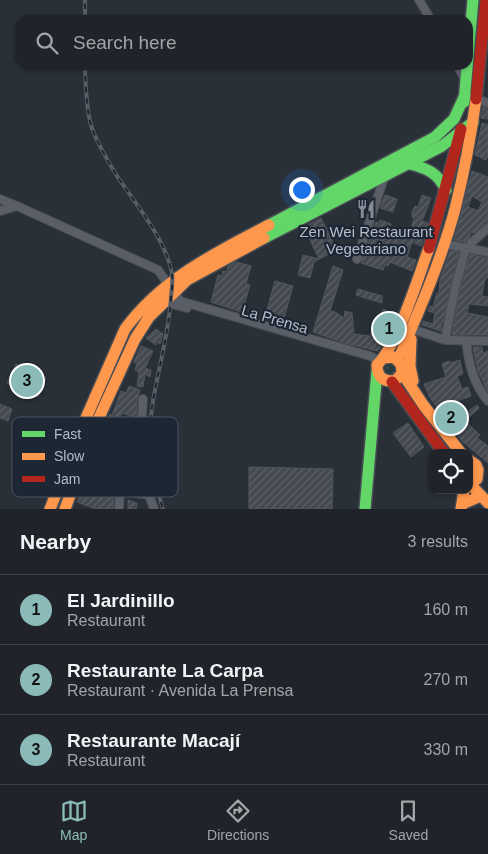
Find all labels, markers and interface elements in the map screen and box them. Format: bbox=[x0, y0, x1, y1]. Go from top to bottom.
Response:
search box bbox=[15, 15, 473, 70]
icon: search bbox=[33, 29, 61, 57]
text: Search here bbox=[73, 32, 177, 53]
your location bbox=[289, 177, 315, 203]
restaurant icon: Zen Wei Restaurant Vegetariano bbox=[355, 198, 377, 220]
place label: Zen Wei Restaurant Vegetariano bbox=[299, 223, 433, 257]
street label: La Prensa bbox=[240, 301, 311, 337]
pin: 1 bbox=[373, 310, 405, 348]
pin: 3 bbox=[11, 362, 43, 400]
pin: 2 bbox=[435, 399, 467, 437]
legend bbox=[12, 417, 178, 497]
text: Fast bbox=[54, 426, 81, 442]
text: Slow bbox=[54, 448, 85, 464]
map controls bbox=[428, 449, 473, 494]
button: locate bbox=[428, 449, 473, 494]
text: Jam bbox=[54, 471, 80, 487]
text: Nearby bbox=[20, 530, 91, 553]
text: 3 results bbox=[408, 533, 468, 550]
text: El Jardinillo bbox=[67, 590, 175, 611]
text: 1 bbox=[32, 601, 40, 618]
text: 160 m bbox=[424, 601, 468, 618]
text: Restaurant bbox=[67, 612, 145, 629]
text: Restaurante La Carpa bbox=[67, 660, 263, 681]
text: 2 bbox=[32, 671, 40, 688]
text: 270 m bbox=[424, 671, 468, 688]
text: Restaurant · Avenida La Prensa bbox=[67, 682, 294, 699]
text: Restaurante Macají bbox=[67, 730, 240, 751]
text: 3 bbox=[32, 741, 40, 758]
text: 330 m bbox=[424, 741, 468, 758]
text: Restaurant bbox=[67, 752, 145, 769]
tab: Map bbox=[60, 797, 88, 843]
tab: Directions bbox=[207, 797, 269, 843]
tab: Saved bbox=[389, 797, 428, 843]

